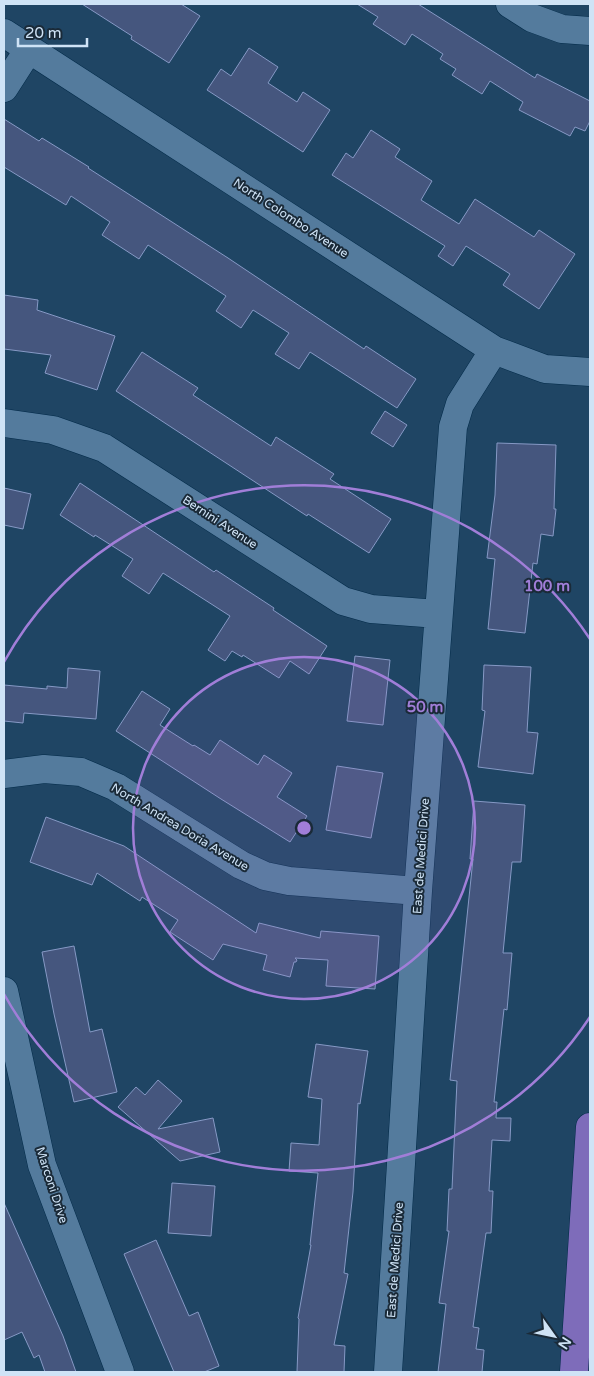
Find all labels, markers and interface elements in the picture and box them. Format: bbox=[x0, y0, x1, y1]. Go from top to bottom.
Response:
scale bar bbox=[18, 15, 86, 47]
text: 20 m bbox=[25, 24, 62, 42]
street label: North Colombo Avenue bbox=[231, 176, 351, 260]
street label: Bernini Avenue bbox=[180, 493, 260, 551]
text: 100 m bbox=[524, 577, 570, 595]
text: 50 m bbox=[407, 698, 443, 716]
street label: North Andrea Doria Avenue bbox=[109, 780, 251, 874]
street label: East de Medici Drive bbox=[410, 797, 432, 914]
centre of rings bbox=[295, 819, 313, 837]
street label: Marconi Drive bbox=[33, 1145, 71, 1225]
street label: East de Medici Drive bbox=[384, 1201, 406, 1318]
north arrow bbox=[529, 1311, 579, 1361]
text: N bbox=[554, 1333, 575, 1352]

